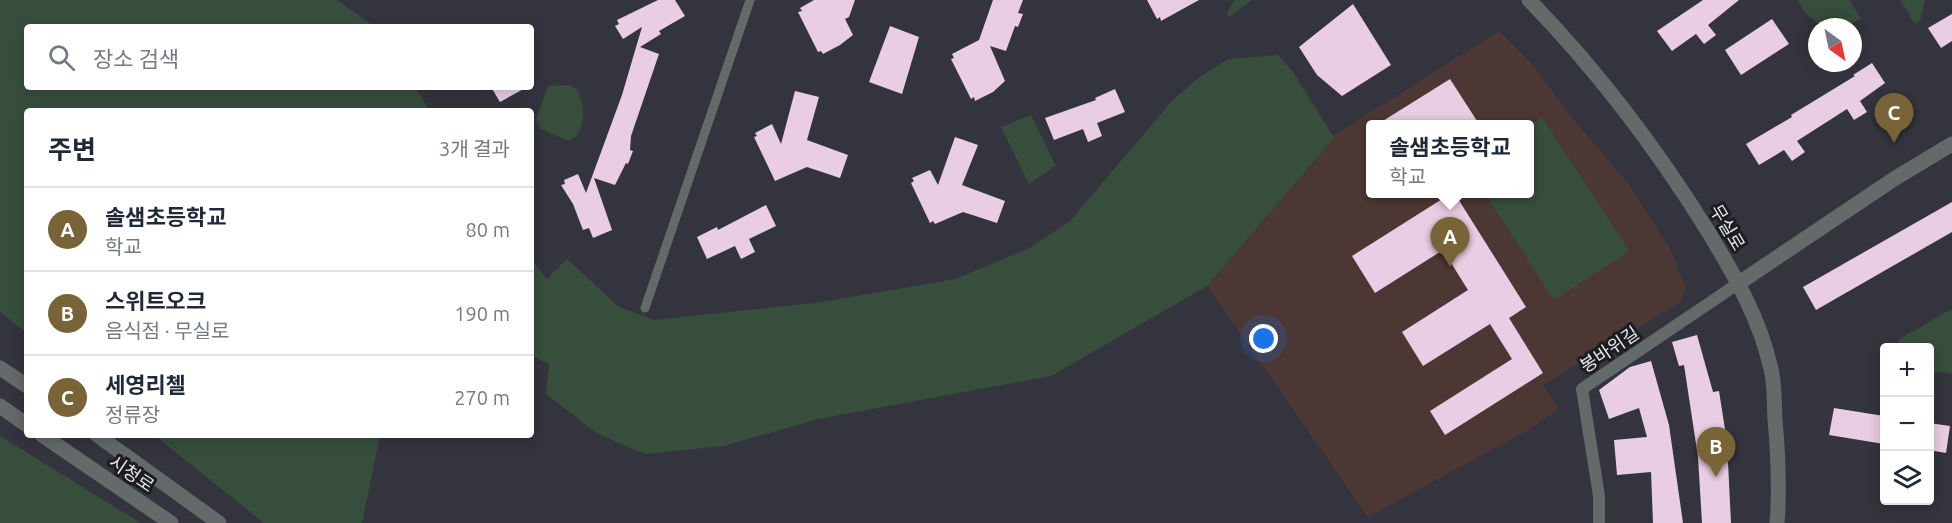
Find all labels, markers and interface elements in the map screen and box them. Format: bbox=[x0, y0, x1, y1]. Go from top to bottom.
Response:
north arrow bbox=[1808, 18, 1862, 72]
search box bbox=[24, 24, 534, 90]
icon: search bbox=[45, 41, 78, 74]
text: 장소 검색 bbox=[93, 46, 179, 71]
pin: C bbox=[1874, 94, 1914, 143]
popup bbox=[1366, 120, 1534, 198]
text: 솔샘초등학교 bbox=[1389, 134, 1511, 159]
text: 주변 bbox=[48, 135, 96, 164]
text: 3개 결과 bbox=[439, 137, 510, 160]
text: 학교 bbox=[1389, 165, 1426, 188]
street label: 무실로 bbox=[1707, 201, 1749, 253]
text: 솔샘초등학교 bbox=[105, 204, 226, 229]
text: A bbox=[60, 218, 75, 241]
text: 80 m bbox=[466, 218, 510, 241]
pin: A bbox=[1430, 218, 1470, 267]
text: 학교 bbox=[105, 235, 142, 258]
text: 스위트오크 bbox=[105, 288, 206, 313]
text: B bbox=[61, 302, 74, 325]
text: 190 m bbox=[454, 302, 510, 325]
text: 음식점 · 무실로 bbox=[105, 319, 229, 342]
street label: 봉바위길 bbox=[1576, 322, 1642, 376]
your location bbox=[1249, 324, 1278, 353]
map controls bbox=[1880, 343, 1934, 505]
button: + bbox=[1880, 343, 1934, 397]
text: 세영리첼 bbox=[105, 372, 186, 397]
text: C bbox=[61, 386, 74, 409]
text: 270 m bbox=[454, 386, 510, 409]
button: − bbox=[1880, 397, 1934, 451]
text: 정류장 bbox=[105, 403, 160, 426]
pin: B bbox=[1696, 428, 1736, 477]
street label: 시청로 bbox=[106, 451, 158, 495]
button: layers bbox=[1880, 451, 1934, 505]

